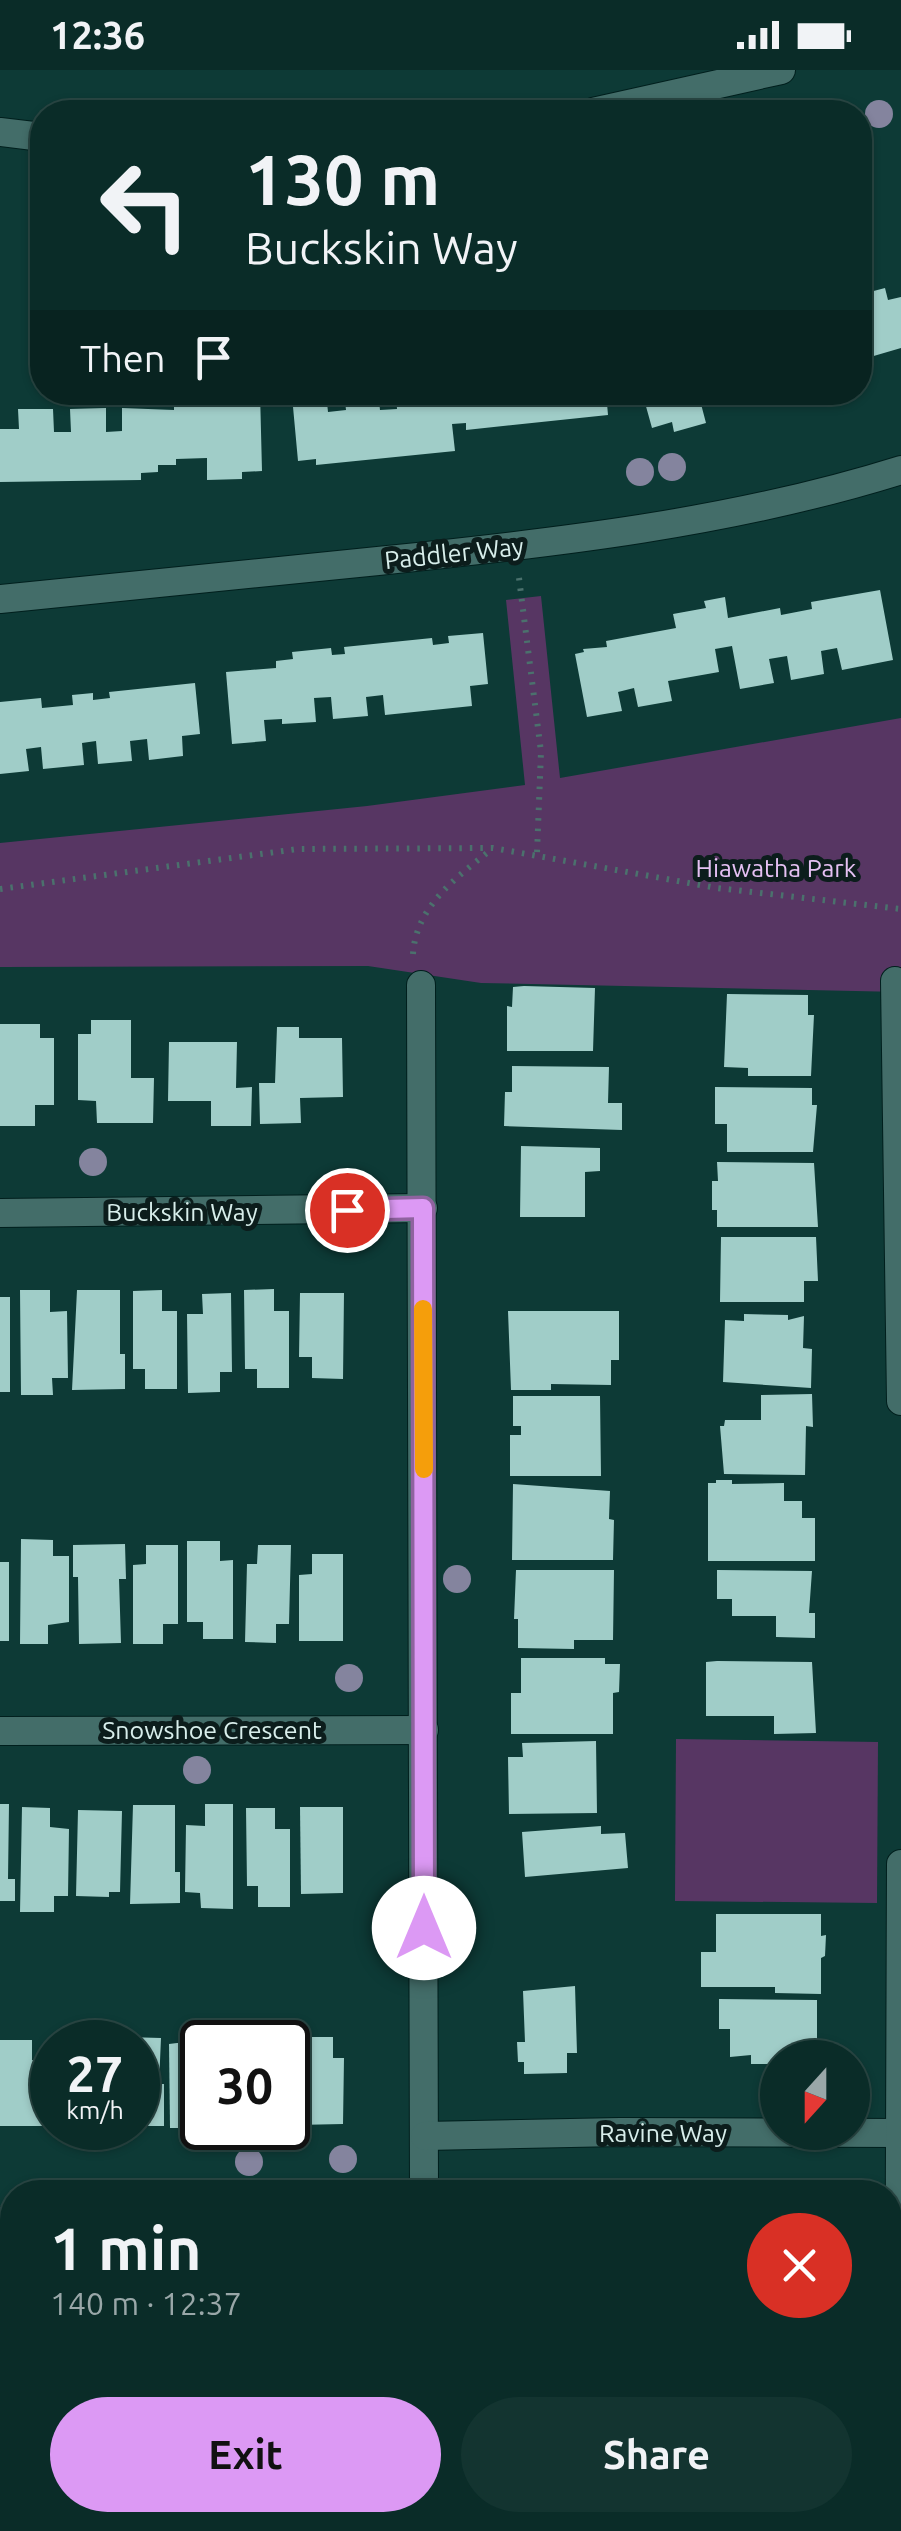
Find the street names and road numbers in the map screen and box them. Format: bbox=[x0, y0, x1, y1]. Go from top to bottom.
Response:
street label: Paddler Way bbox=[383, 532, 525, 574]
street label: Buckskin Way bbox=[106, 1198, 258, 1226]
street label: Snowshoe Crescent bbox=[102, 1716, 322, 1744]
street label: Ravine Way bbox=[599, 2119, 727, 2147]

